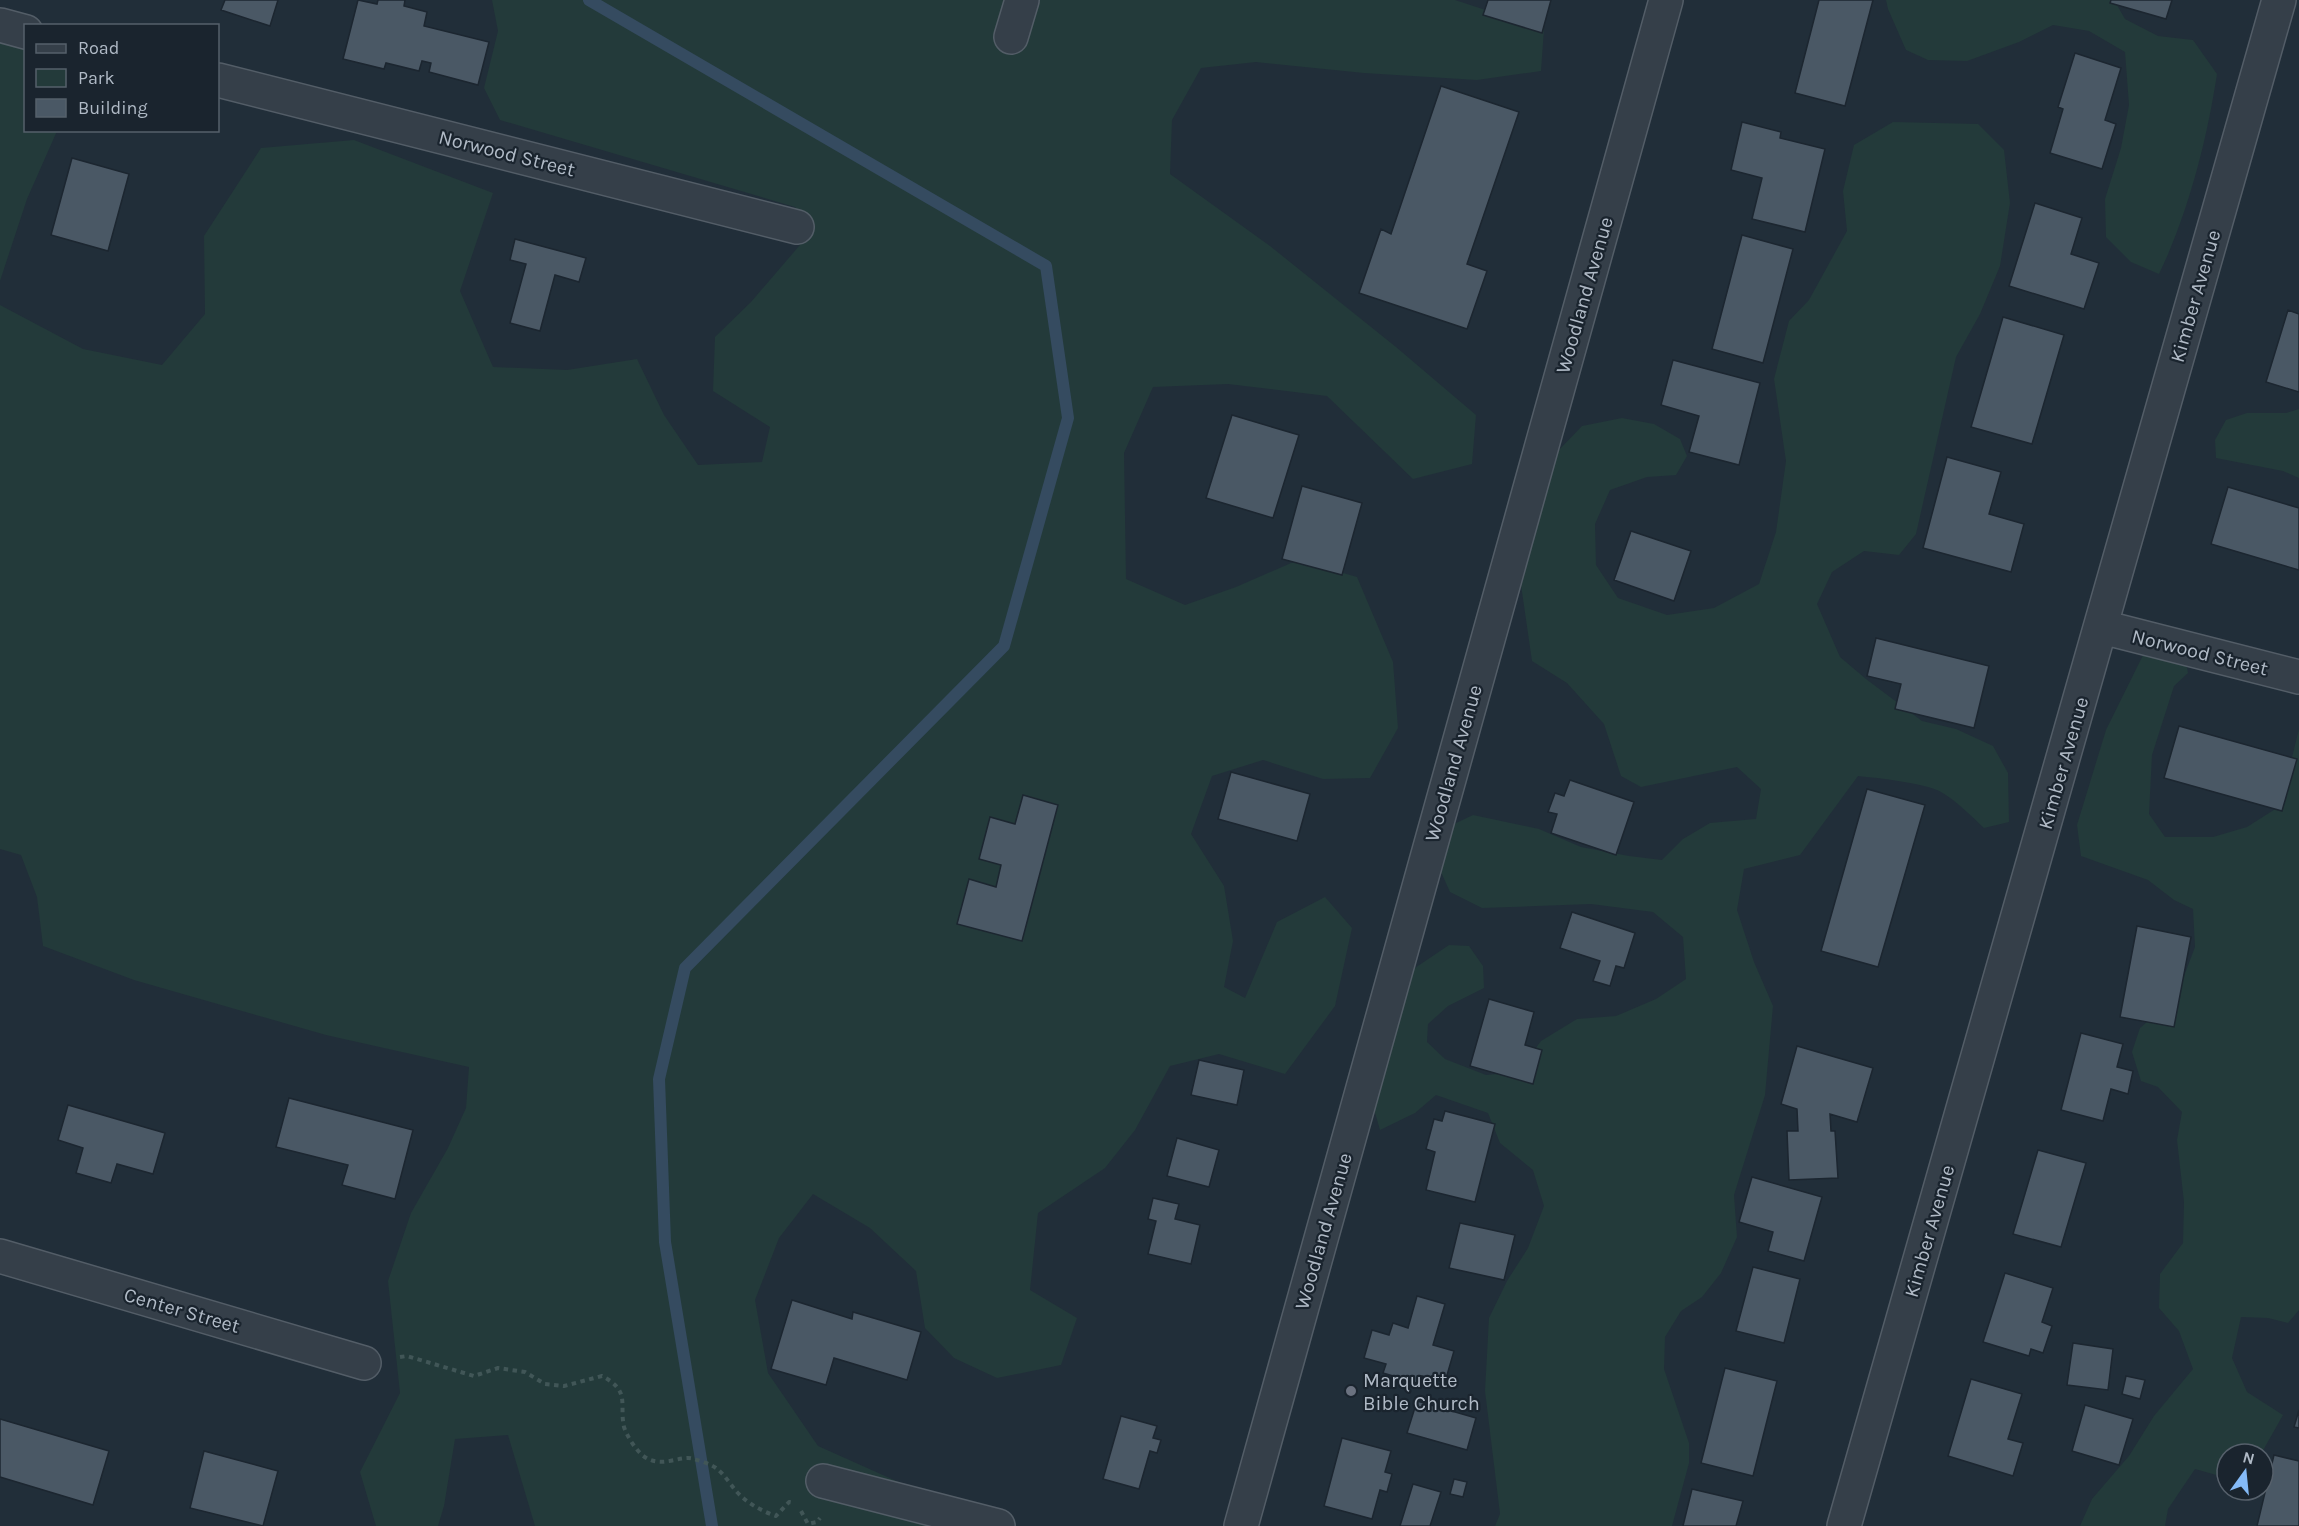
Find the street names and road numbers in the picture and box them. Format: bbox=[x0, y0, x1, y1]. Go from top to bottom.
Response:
street label: Norwood Street bbox=[436, 125, 578, 182]
street label: Woodland Avenue bbox=[1551, 214, 1618, 376]
street label: Kimber Avenue bbox=[2166, 227, 2225, 365]
street label: Norwood Street bbox=[2129, 624, 2271, 681]
street label: Woodland Avenue bbox=[1420, 682, 1487, 844]
street label: Kimber Avenue bbox=[2034, 694, 2093, 832]
street label: Woodland Avenue bbox=[1290, 1150, 1357, 1312]
street label: Kimber Avenue bbox=[1900, 1162, 1959, 1300]
street label: Center Street bbox=[121, 1283, 243, 1338]

